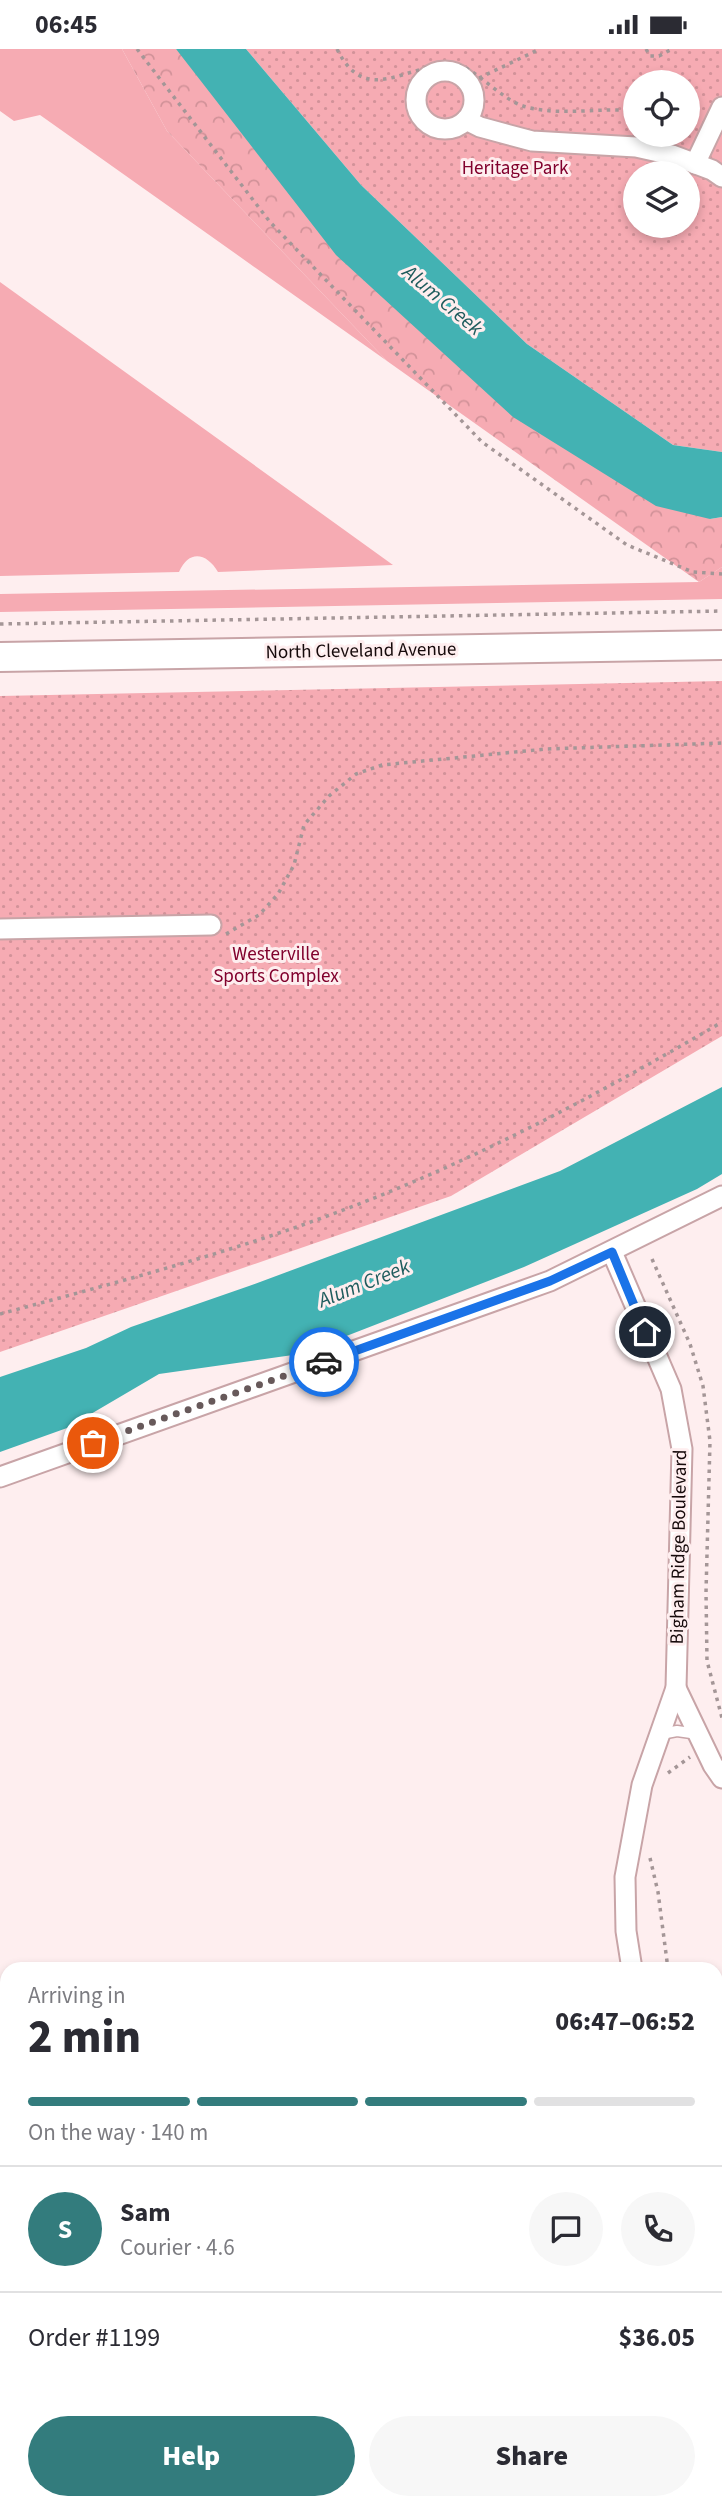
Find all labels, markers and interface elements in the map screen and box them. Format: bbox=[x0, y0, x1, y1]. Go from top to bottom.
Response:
text: 06:45 bbox=[35, 6, 98, 43]
map controls bbox=[623, 70, 700, 238]
button: locate bbox=[623, 70, 700, 147]
park label: Heritage Park bbox=[462, 155, 569, 182]
button: layers bbox=[623, 161, 700, 238]
water label: Alum Creek bbox=[395, 256, 490, 343]
street label: North Cleveland Avenue bbox=[265, 636, 457, 666]
park label: Westerville Sports Complex bbox=[213, 941, 339, 990]
water label: Alum Creek bbox=[312, 1251, 415, 1316]
pin bbox=[615, 1302, 675, 1362]
icon: home bbox=[626, 1313, 664, 1351]
courier bbox=[289, 1327, 359, 1397]
icon: car bbox=[305, 1343, 343, 1381]
pin bbox=[63, 1413, 123, 1473]
icon: bag bbox=[74, 1424, 112, 1462]
street label: Bigham Ridge Boulevard bbox=[664, 1449, 694, 1645]
text: Arriving in bbox=[28, 1979, 126, 2012]
text: 06:47–06:52 bbox=[555, 2003, 695, 2040]
text: 2 min bbox=[28, 2005, 141, 2070]
text: On the way · 140 m bbox=[28, 2116, 208, 2149]
button: chat bbox=[529, 2192, 603, 2266]
button: phone bbox=[621, 2192, 695, 2266]
text: Sam bbox=[120, 2194, 170, 2231]
text: S bbox=[58, 2211, 72, 2248]
text: Courier · 4.6 bbox=[120, 2231, 235, 2264]
text: Order #1199 bbox=[28, 2319, 160, 2356]
text: $36.05 bbox=[619, 2319, 695, 2356]
button: Help bbox=[28, 2416, 355, 2496]
button: Share bbox=[369, 2416, 695, 2496]

